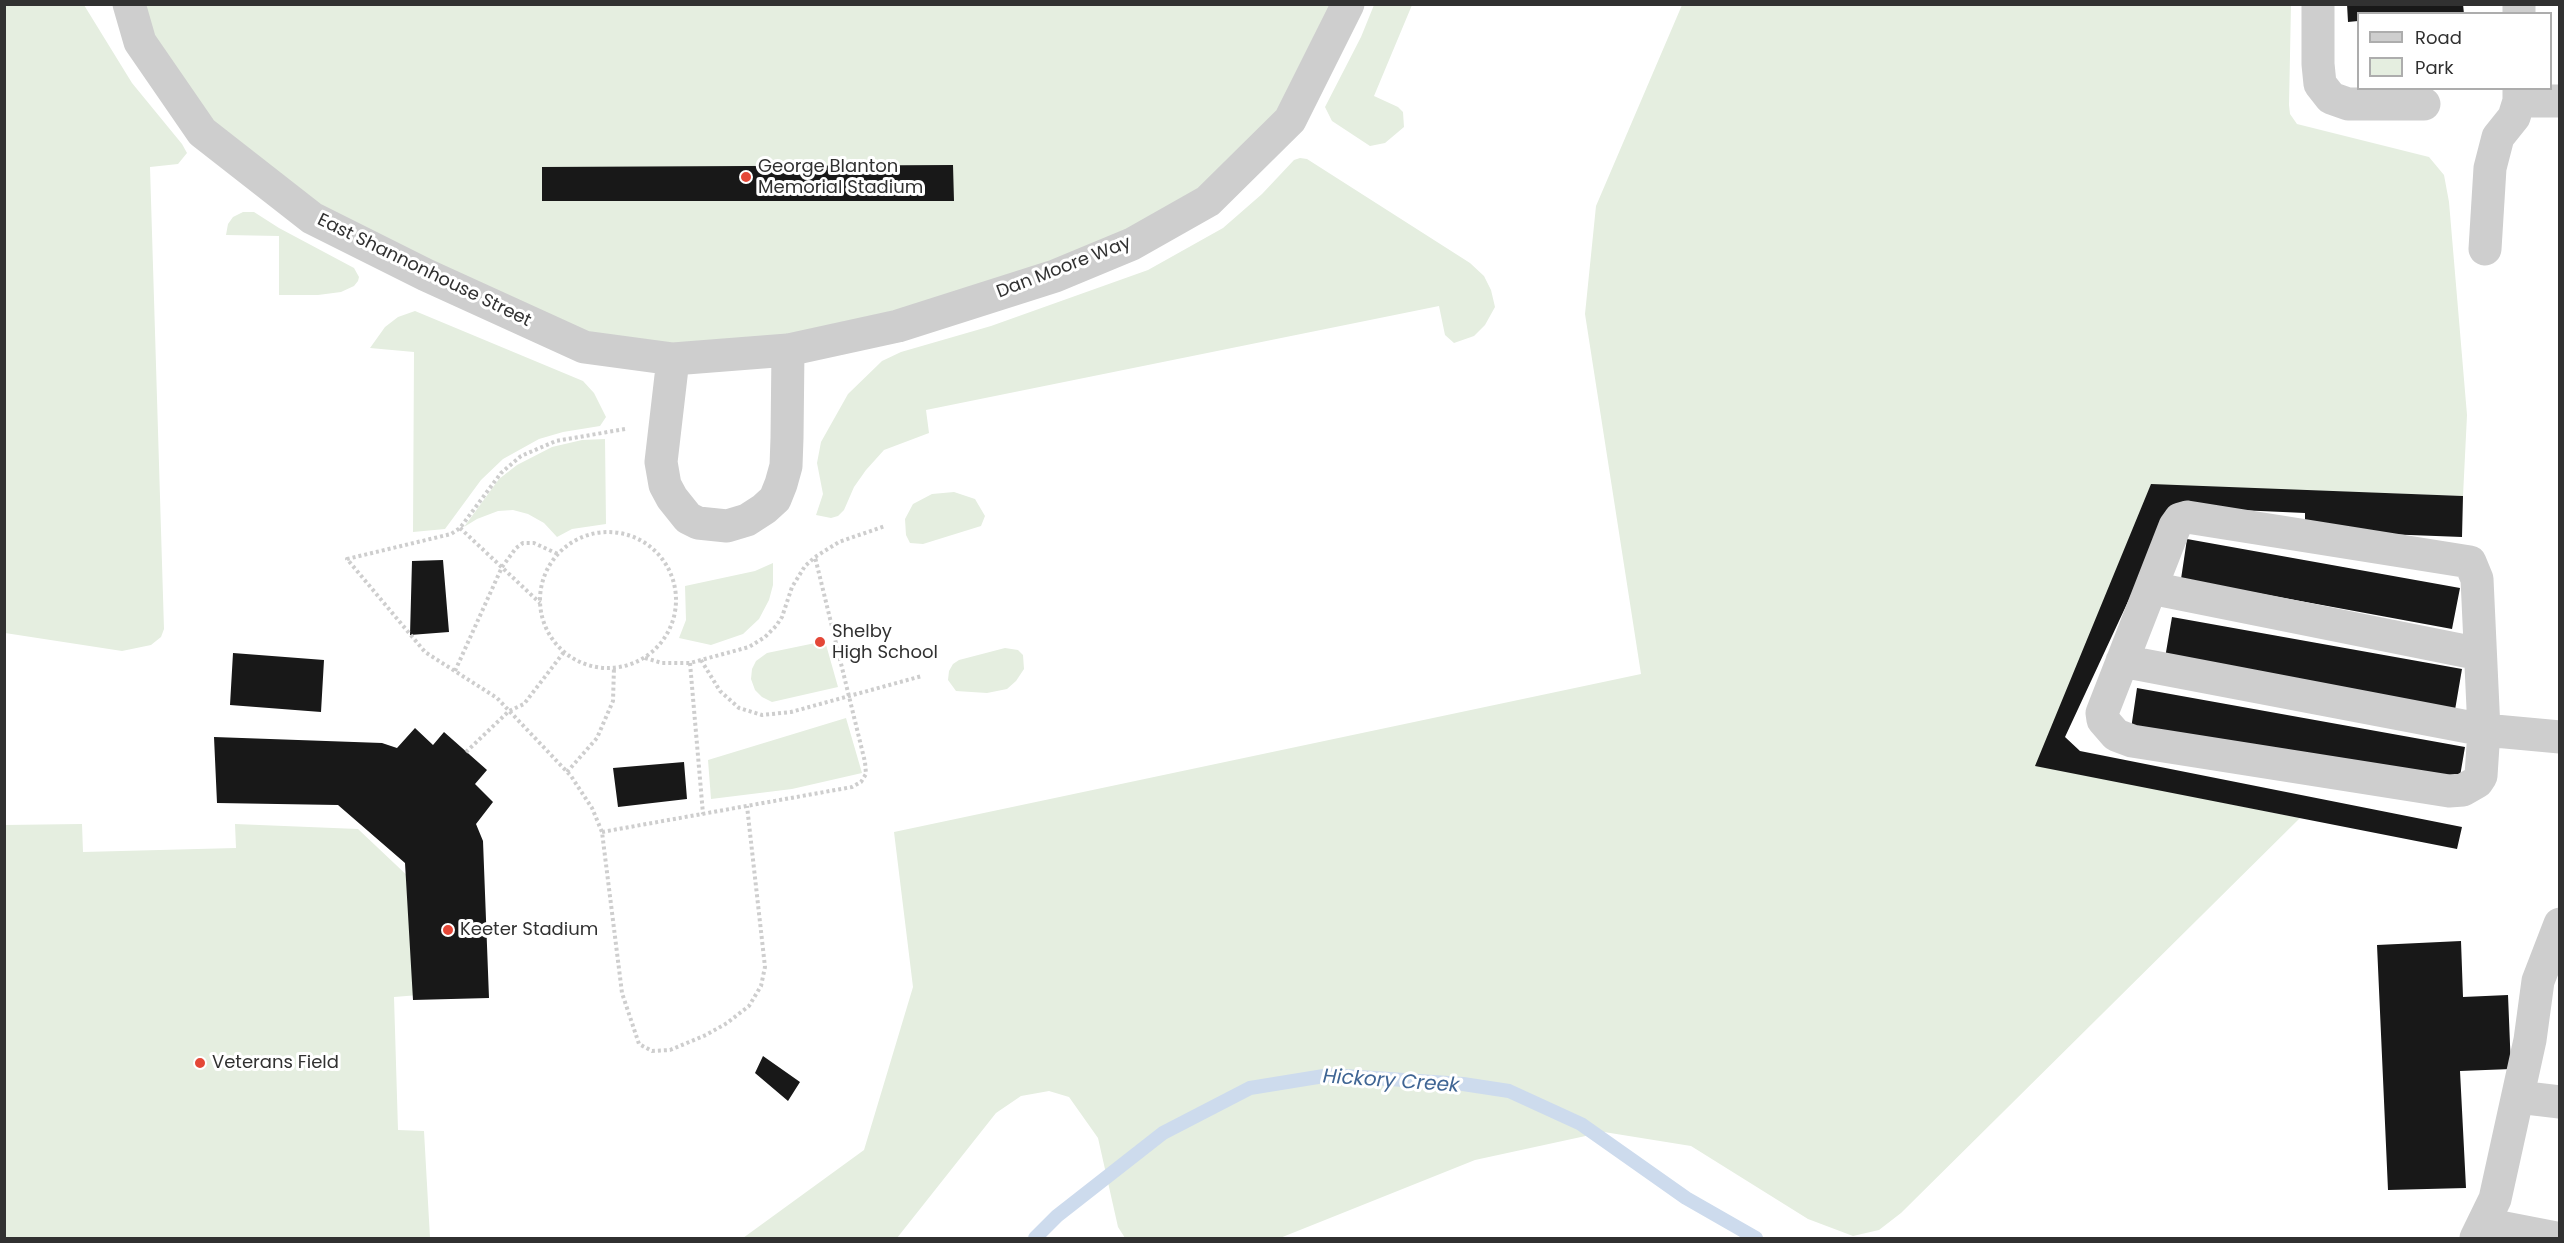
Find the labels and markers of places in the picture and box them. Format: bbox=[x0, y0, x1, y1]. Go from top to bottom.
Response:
place label: George Blanton Memorial Stadium bbox=[758, 156, 923, 198]
marker: George Blanton Memorial Stadium bbox=[739, 170, 753, 184]
place label: Shelby High School bbox=[832, 621, 938, 664]
marker: Shelby High School bbox=[813, 635, 827, 649]
place label: Keeter Stadium bbox=[460, 919, 598, 941]
marker: Keeter Stadium bbox=[441, 923, 455, 937]
place label: Veterans Field bbox=[212, 1052, 339, 1074]
marker: Veterans Field bbox=[193, 1056, 207, 1070]

